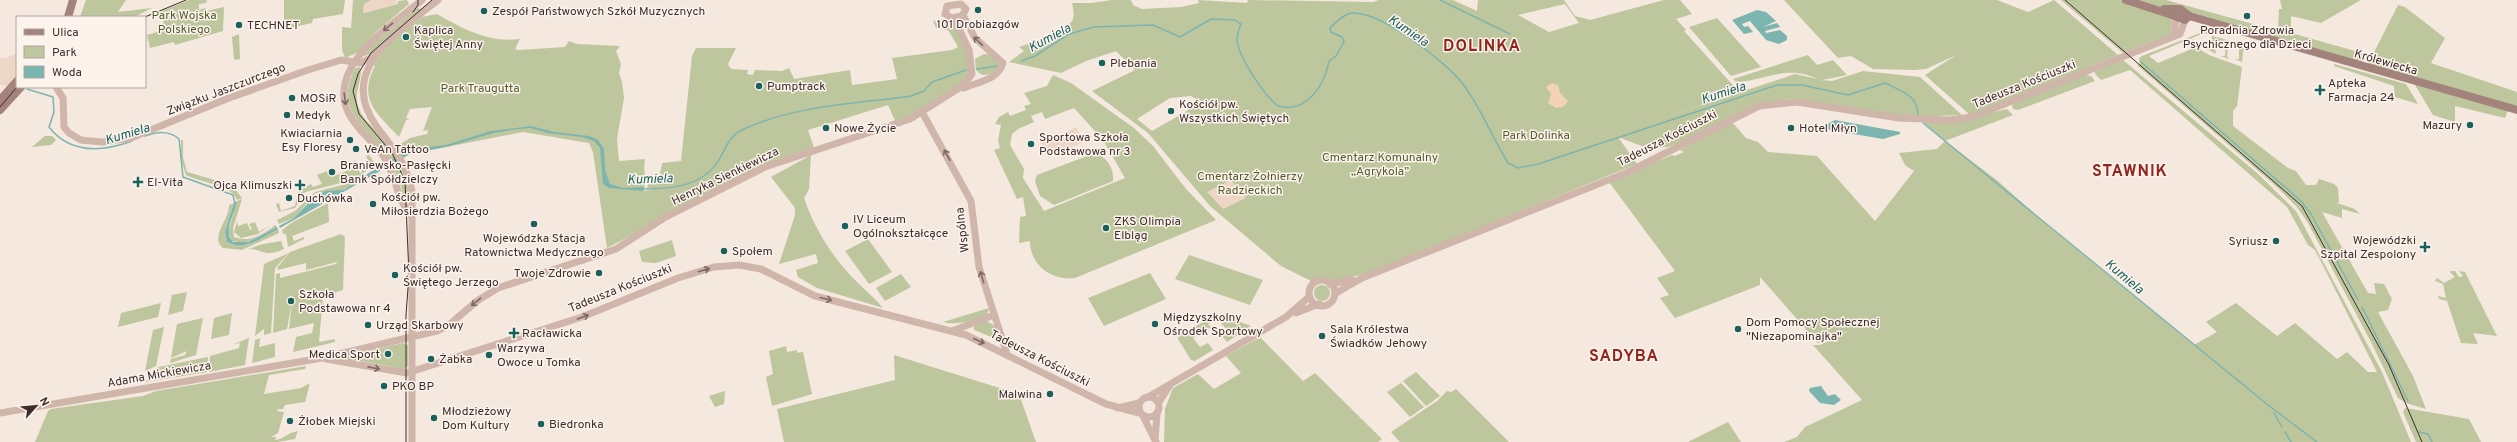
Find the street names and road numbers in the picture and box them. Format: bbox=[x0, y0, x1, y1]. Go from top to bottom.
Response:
street label: Królewiecka bbox=[2352, 46, 2419, 80]
street label: Tadeusza Kościuszki bbox=[1970, 57, 2078, 113]
street label: Związku Jaszczurczego bbox=[165, 60, 288, 120]
street label: Tadeusza Kościuszki bbox=[1615, 107, 1720, 171]
street label: Henryka Sienkiewicza bbox=[669, 144, 782, 210]
street label: Wspólna bbox=[952, 206, 974, 253]
street label: Tadeusza Kościuszki bbox=[566, 261, 674, 317]
street label: Tadeusza Kościuszki bbox=[987, 327, 1092, 391]
street label: Adama Mickiewicza bbox=[106, 358, 212, 392]

